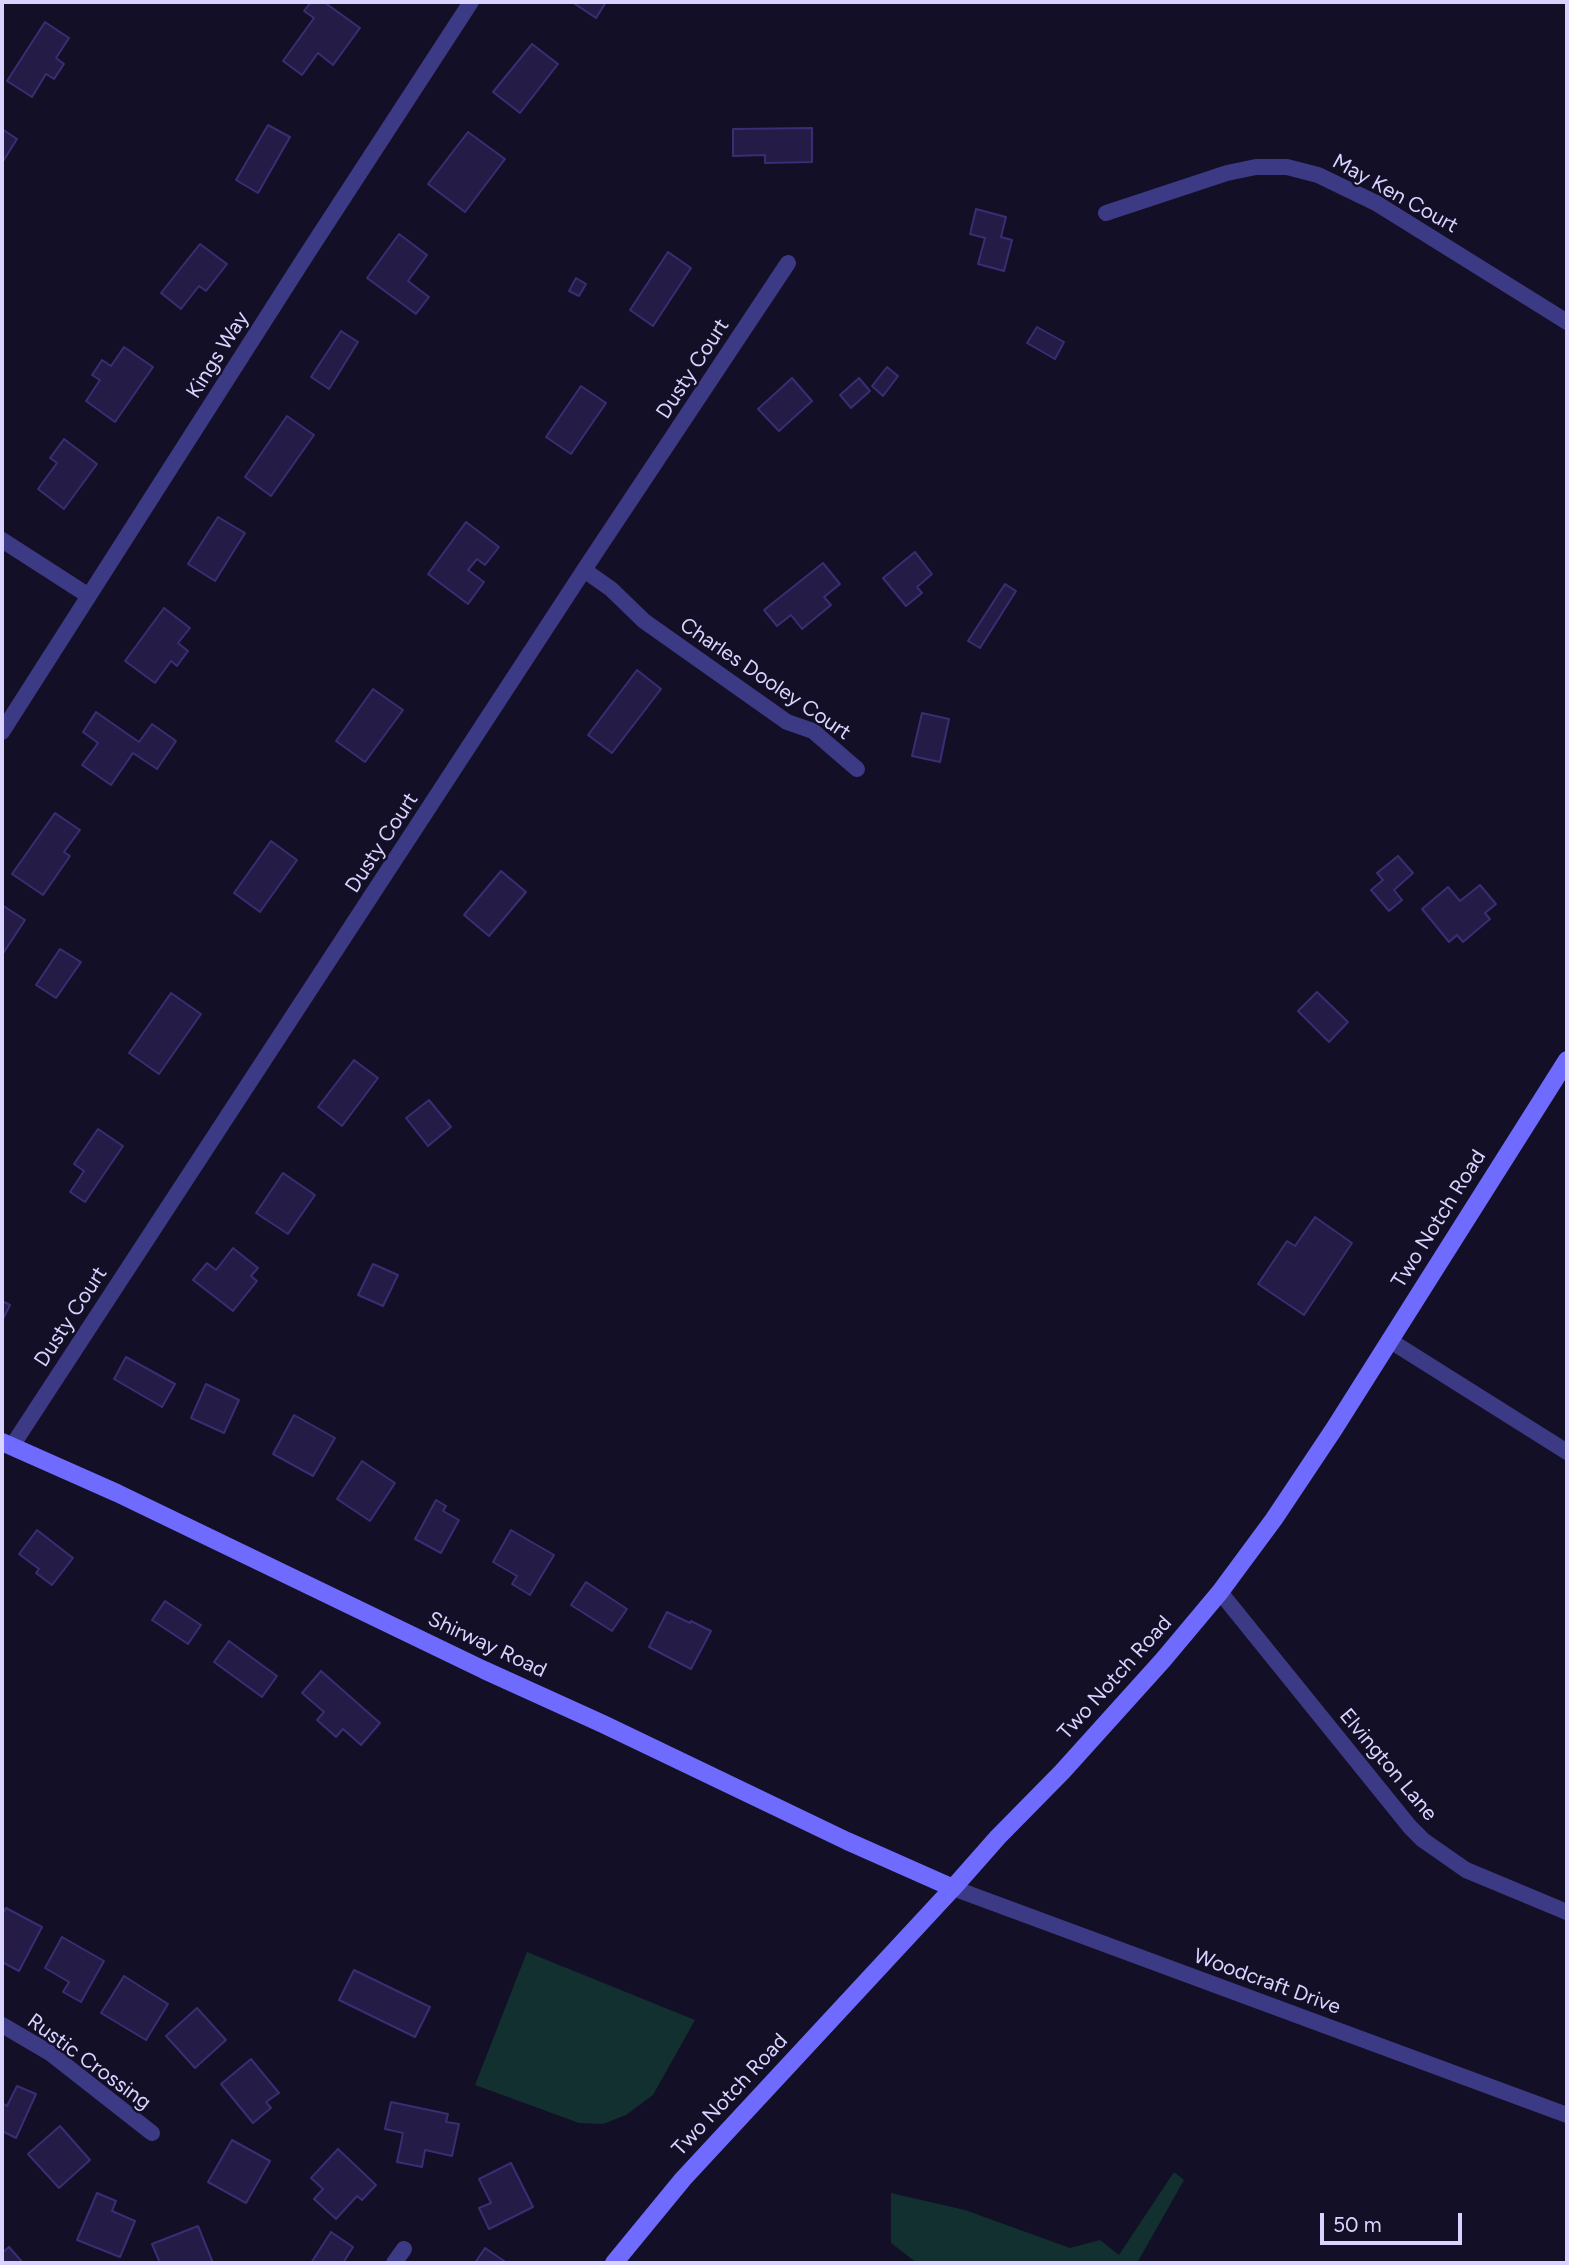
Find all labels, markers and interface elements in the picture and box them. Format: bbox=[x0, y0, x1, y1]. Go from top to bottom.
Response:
street label: May Ken Court bbox=[1328, 149, 1462, 239]
street label: Kings Way bbox=[181, 307, 255, 403]
street label: Dusty Court bbox=[651, 314, 735, 424]
street label: Charles Dooley Court bbox=[675, 612, 855, 746]
street label: Dusty Court bbox=[340, 788, 424, 898]
street label: Two Notch Road bbox=[1386, 1145, 1492, 1293]
street label: Dusty Court bbox=[29, 1262, 113, 1372]
street label: Shirway Road bbox=[424, 1607, 550, 1683]
street label: Two Notch Road bbox=[1053, 1611, 1177, 1745]
street label: Elvington Lane bbox=[1334, 1704, 1442, 1826]
street label: Woodcraft Drive bbox=[1190, 1944, 1344, 2020]
street label: Rustic Crossing bbox=[22, 2009, 156, 2115]
street label: Two Notch Road bbox=[667, 2029, 793, 2161]
scale bar bbox=[1324, 2198, 1466, 2242]
text: 50 m bbox=[1333, 2212, 1382, 2237]

